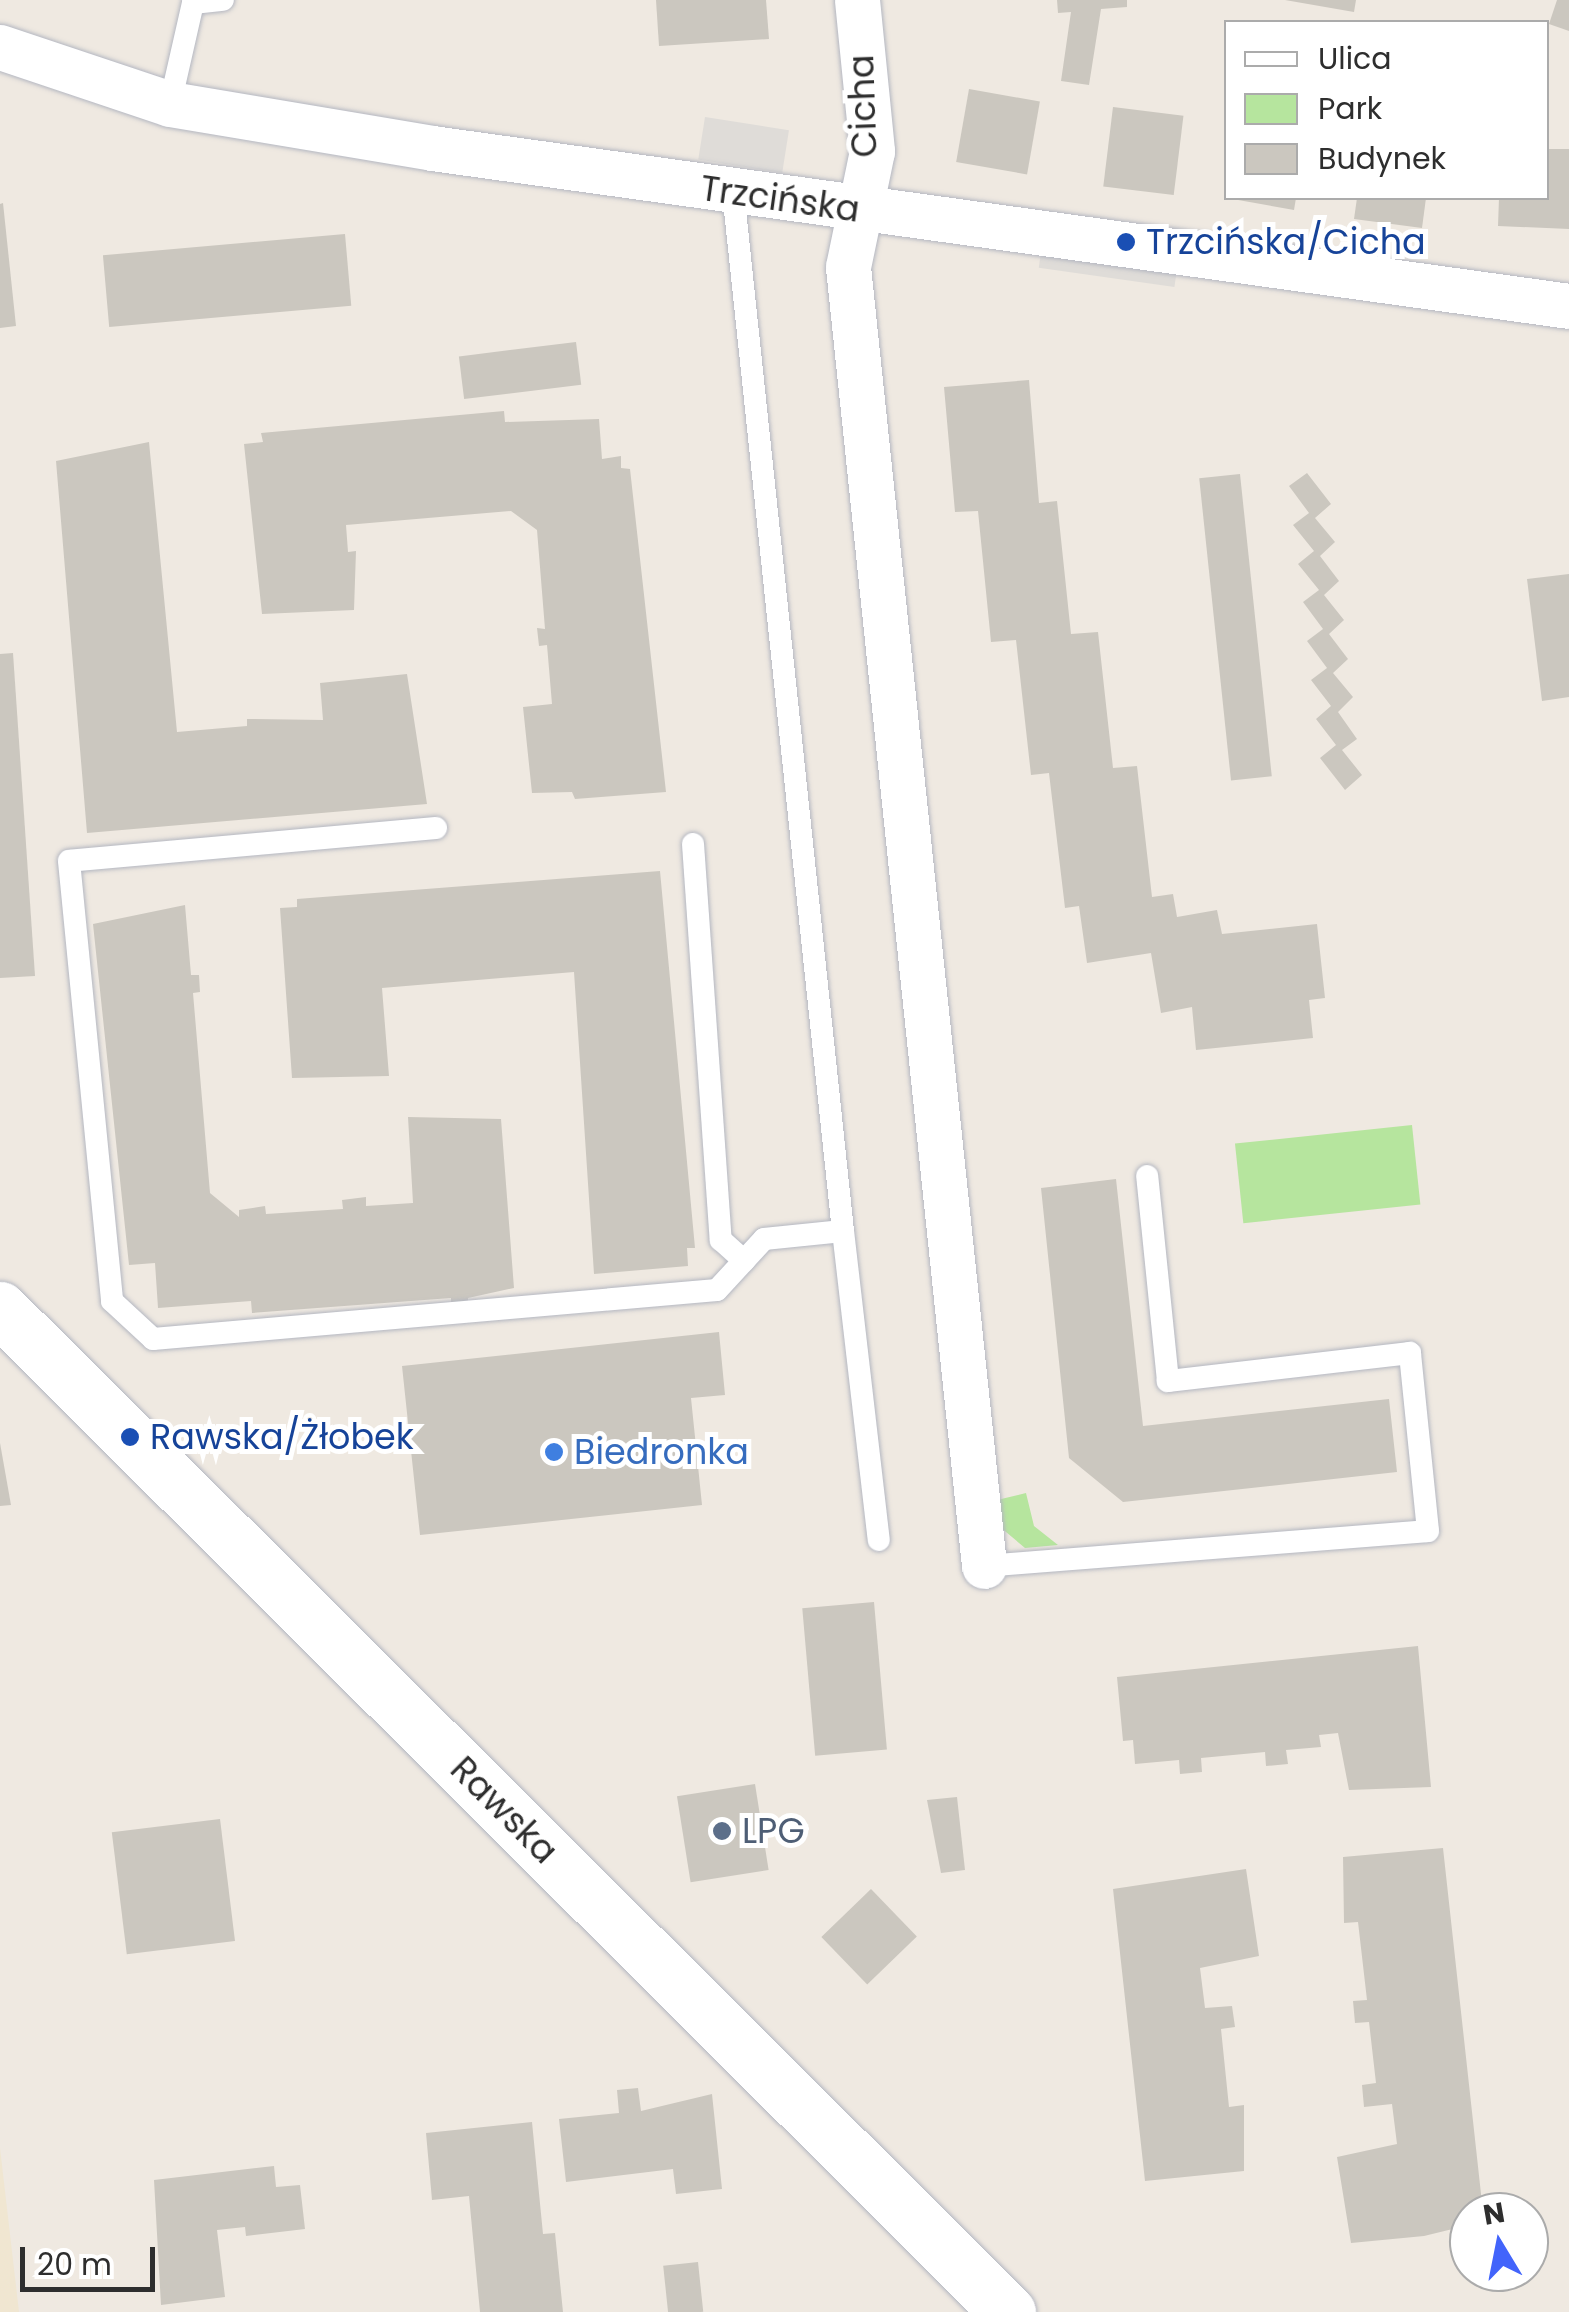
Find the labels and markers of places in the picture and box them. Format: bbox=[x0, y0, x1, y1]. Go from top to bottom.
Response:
place label: Trzcińska/Cicha bbox=[1146, 221, 1426, 263]
marker: Trzcińska/Cicha bbox=[1115, 231, 1137, 253]
place label: Rawska/Żłobek bbox=[150, 1416, 414, 1458]
marker: Rawska/Żłobek bbox=[119, 1426, 141, 1448]
place label: Biedronka bbox=[574, 1431, 749, 1473]
marker: Biedronka bbox=[543, 1441, 565, 1463]
place label: LPG bbox=[742, 1810, 805, 1852]
marker: LPG bbox=[711, 1820, 733, 1842]

